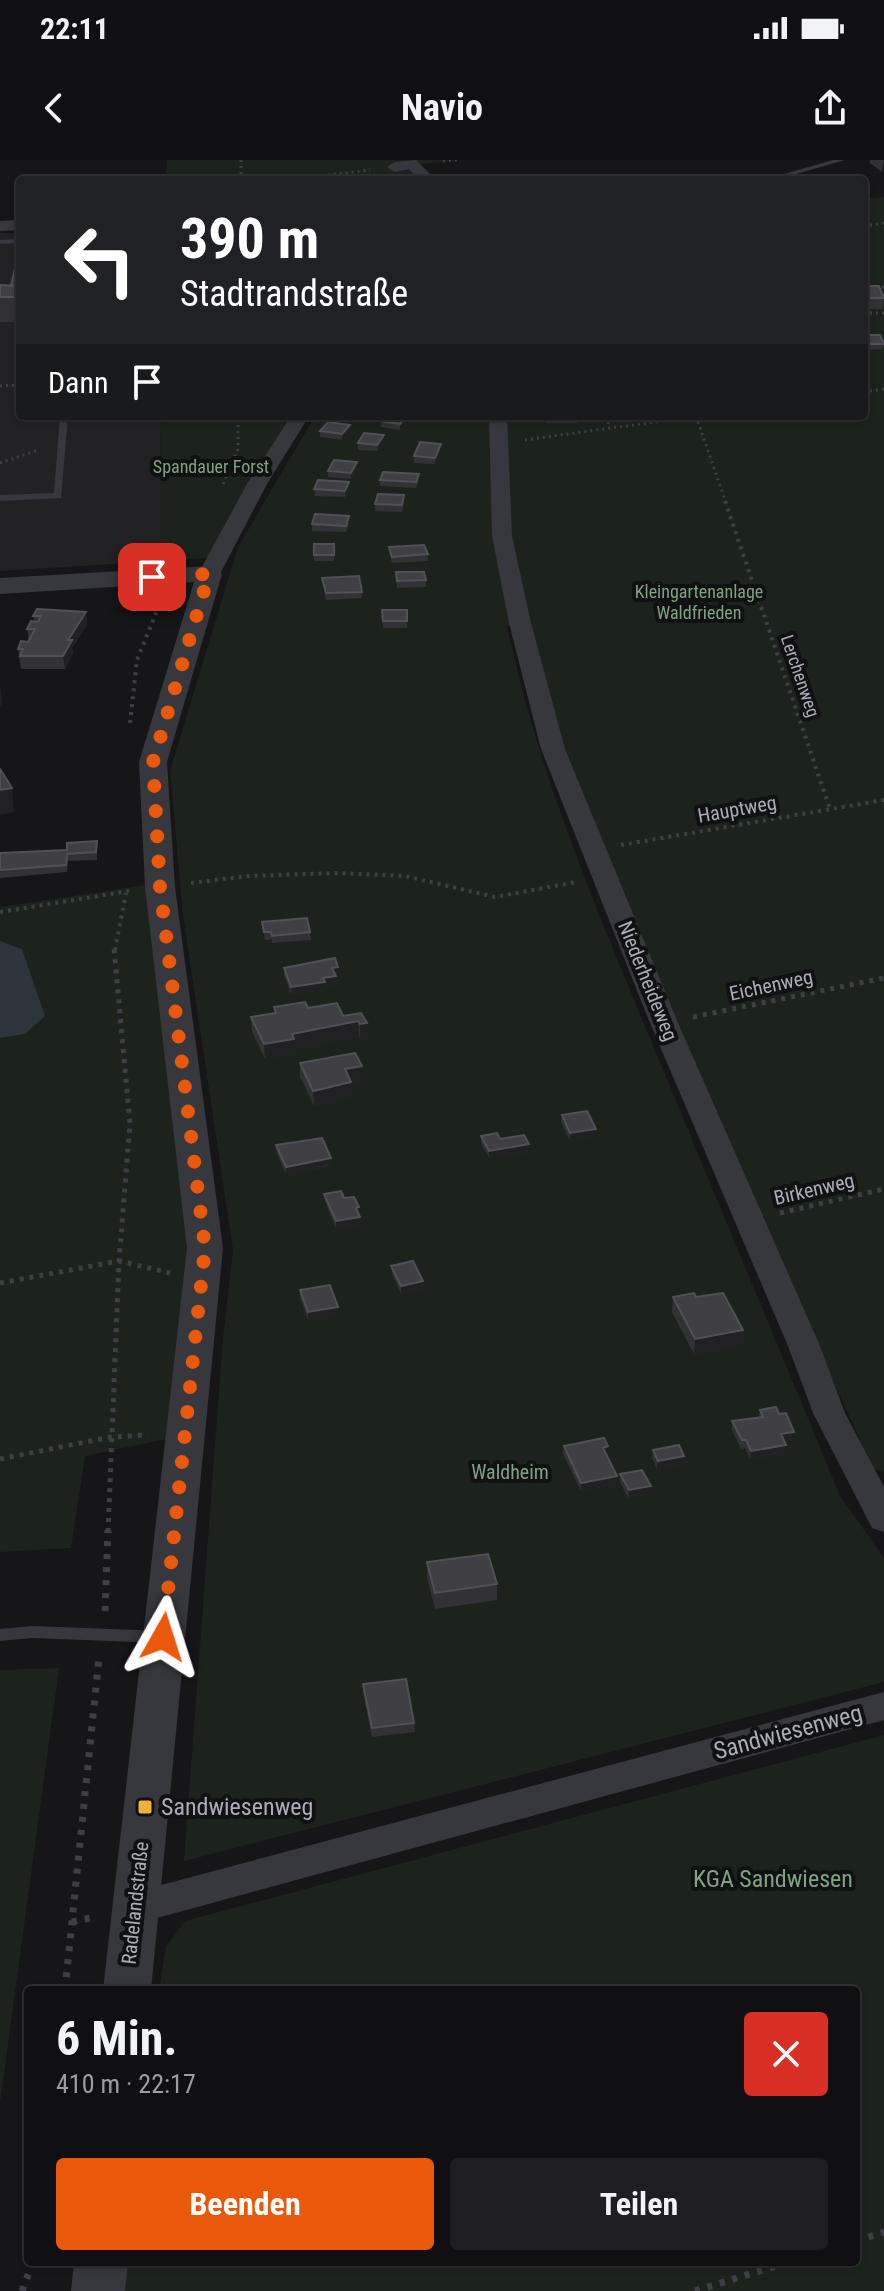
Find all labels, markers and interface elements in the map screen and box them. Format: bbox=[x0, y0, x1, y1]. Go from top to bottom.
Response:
text: 22:11 bbox=[40, 11, 109, 46]
icon: back bbox=[32, 86, 76, 130]
icon: share bbox=[808, 86, 852, 130]
text: Navio bbox=[401, 87, 483, 129]
text: 390 m bbox=[180, 206, 319, 272]
icon: left bbox=[48, 208, 152, 312]
text: Stadtrandstraße bbox=[180, 273, 408, 315]
icon: arrive bbox=[125, 360, 169, 404]
text: Dann bbox=[48, 365, 109, 400]
park label: Spandauer Forst bbox=[153, 456, 269, 477]
pin bbox=[118, 543, 186, 611]
icon: arrive bbox=[130, 555, 174, 599]
park label: Kleingartenanlage Waldfrieden bbox=[635, 581, 763, 623]
street label: Lerchenweg bbox=[777, 632, 824, 720]
street label: Hauptweg bbox=[696, 790, 778, 828]
street label: Niederheideweg bbox=[613, 918, 683, 1044]
street label: Eichenweg bbox=[727, 964, 815, 1006]
street label: Birkenweg bbox=[771, 1168, 857, 1210]
park label: Waldheim bbox=[471, 1460, 549, 1484]
position arrow bbox=[121, 1595, 205, 1679]
street label: Sandwiesenweg bbox=[711, 1699, 865, 1765]
place label: Sandwiesenweg bbox=[161, 1793, 313, 1821]
marker: Sandwiesenweg bbox=[136, 1798, 154, 1816]
street label: Radelandstraße bbox=[117, 1840, 153, 1966]
park label: KGA Sandwiesen bbox=[693, 1865, 853, 1893]
text: 6 Min. bbox=[56, 2010, 177, 2067]
button: close bbox=[744, 2012, 828, 2096]
text: 410 m · 22:17 bbox=[56, 2069, 196, 2099]
button: Beenden bbox=[56, 2158, 434, 2250]
button: Teilen bbox=[450, 2158, 828, 2250]

